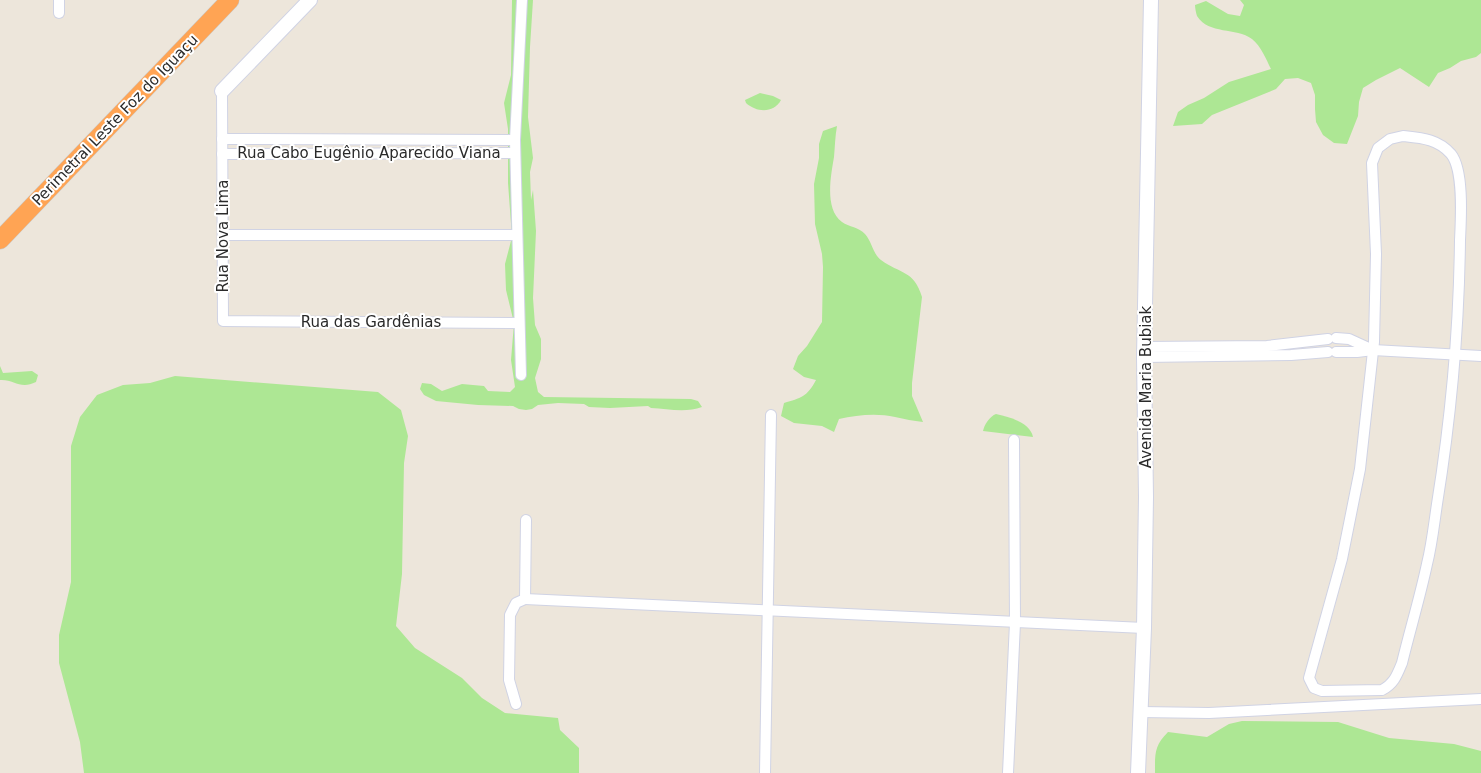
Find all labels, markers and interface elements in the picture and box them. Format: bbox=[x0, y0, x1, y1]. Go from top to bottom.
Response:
street label: Perimetral Leste Foz do Iguaçu bbox=[28, 31, 202, 209]
street label: Rua Cabo Eugênio Aparecido Viana bbox=[237, 144, 501, 162]
street label: Rua Nova Lima bbox=[214, 180, 232, 292]
street label: Avenida Maria Bubiak bbox=[1137, 305, 1155, 468]
street label: Rua das Gardênias bbox=[301, 313, 442, 331]

